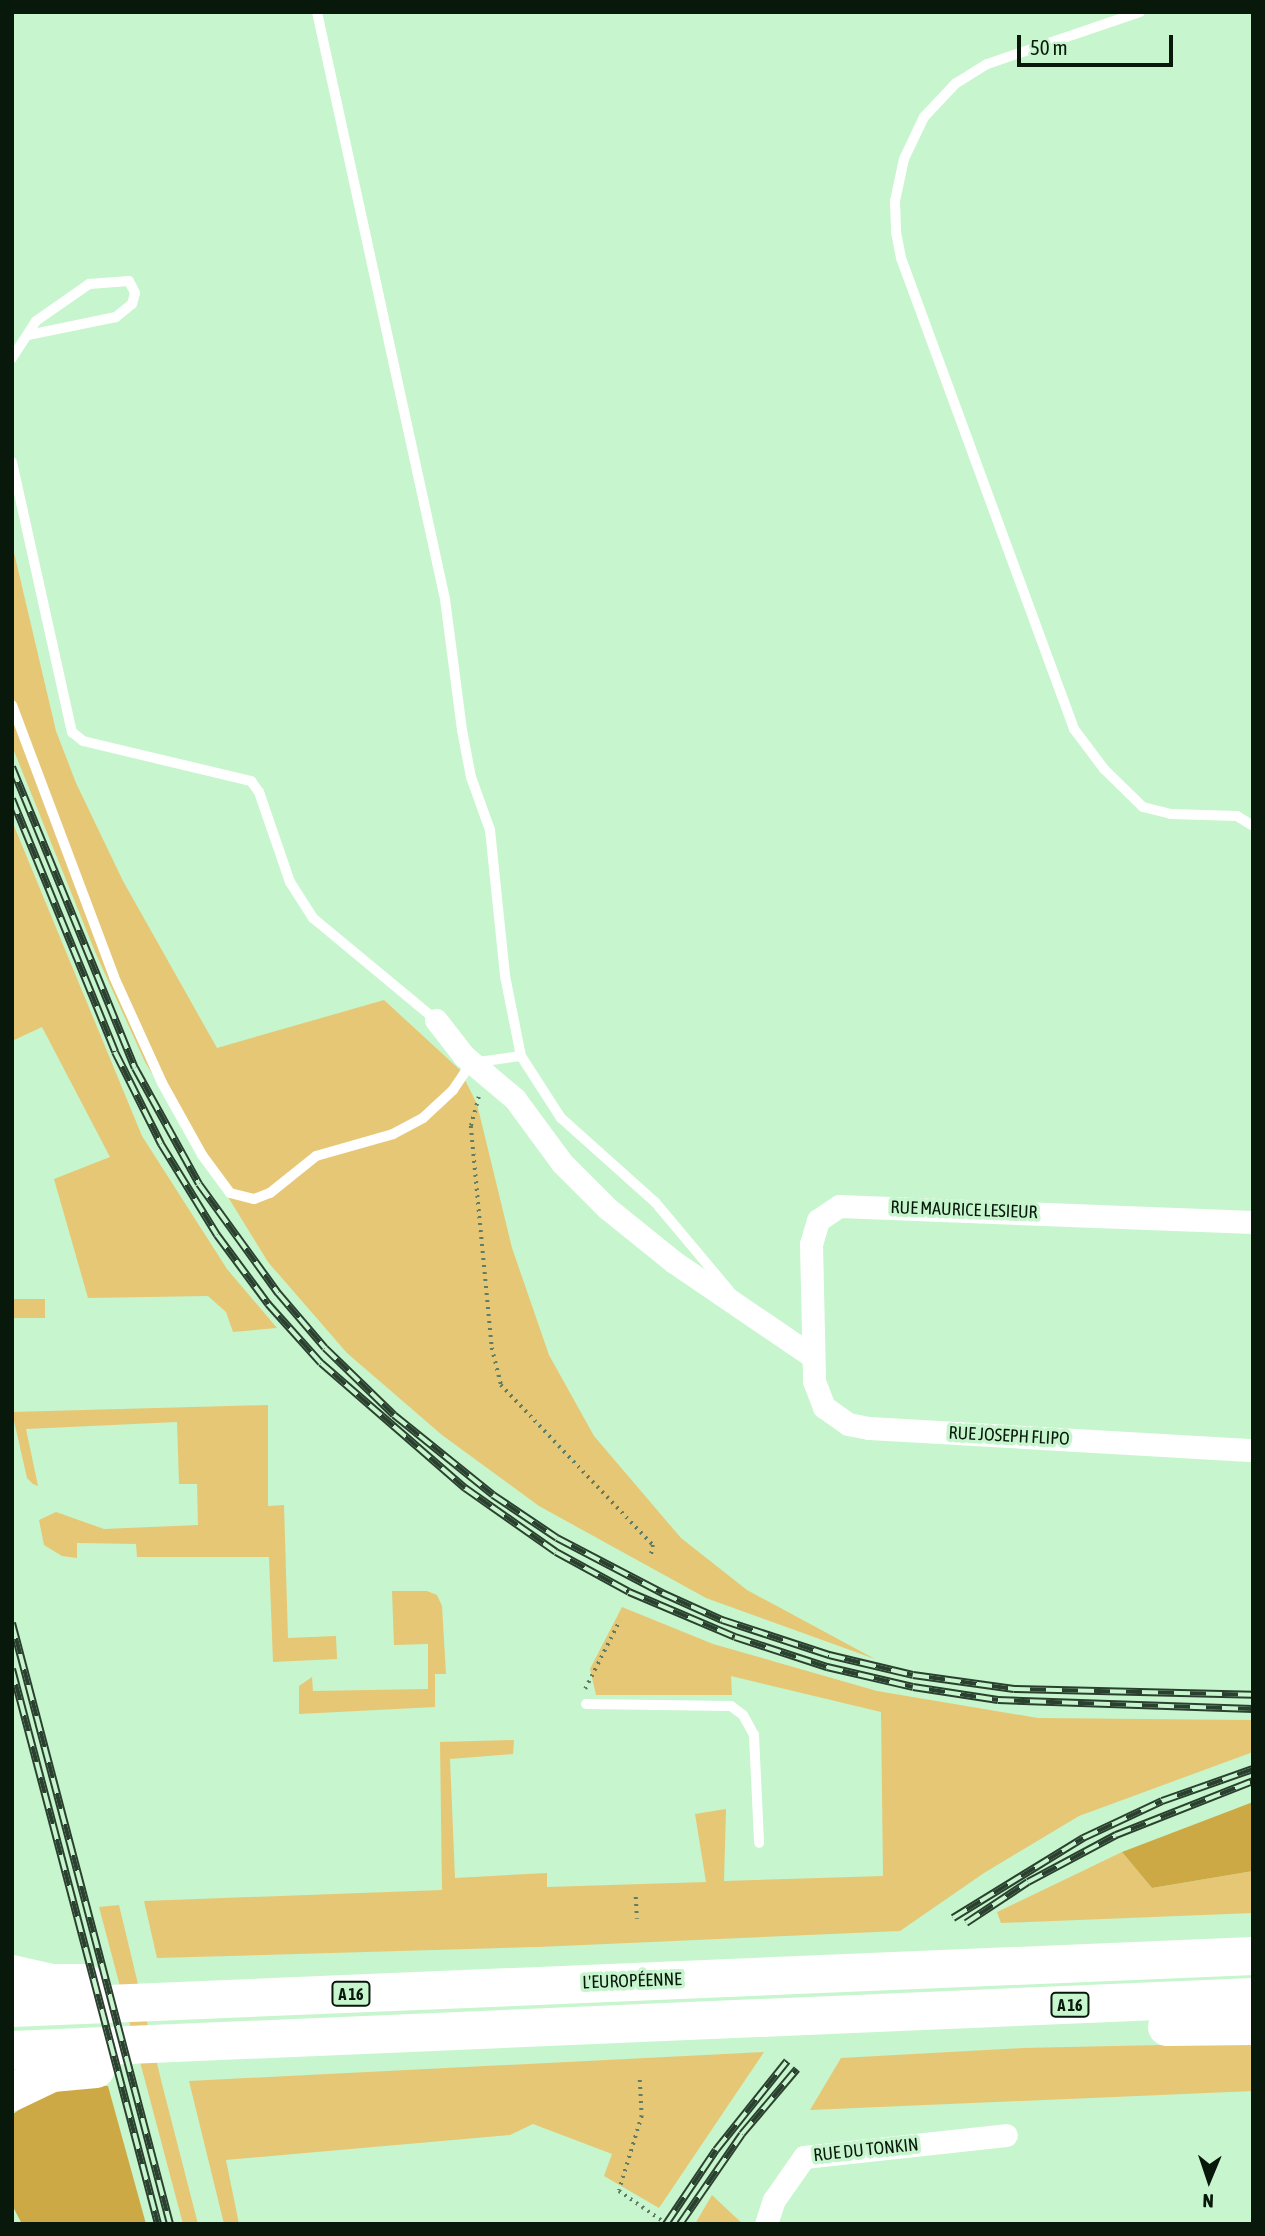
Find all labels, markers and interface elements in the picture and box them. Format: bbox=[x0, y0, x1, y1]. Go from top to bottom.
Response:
scale bar bbox=[1020, 21, 1176, 65]
text: 50 m bbox=[1030, 35, 1068, 59]
street label: RUE MAURICE LESIEUR bbox=[890, 1197, 1038, 1223]
street label: RUE JOSEPH FLIPO bbox=[948, 1422, 1070, 1450]
street label: L'EUROPÉENNE bbox=[582, 1968, 682, 1994]
road number: A 16 bbox=[330, 1982, 372, 2006]
road number: A 16 bbox=[1049, 1993, 1091, 2018]
street label: RUE DU TONKIN bbox=[812, 2134, 920, 2166]
north arrow bbox=[1174, 2145, 1244, 2215]
text: N bbox=[1202, 2190, 1214, 2212]

